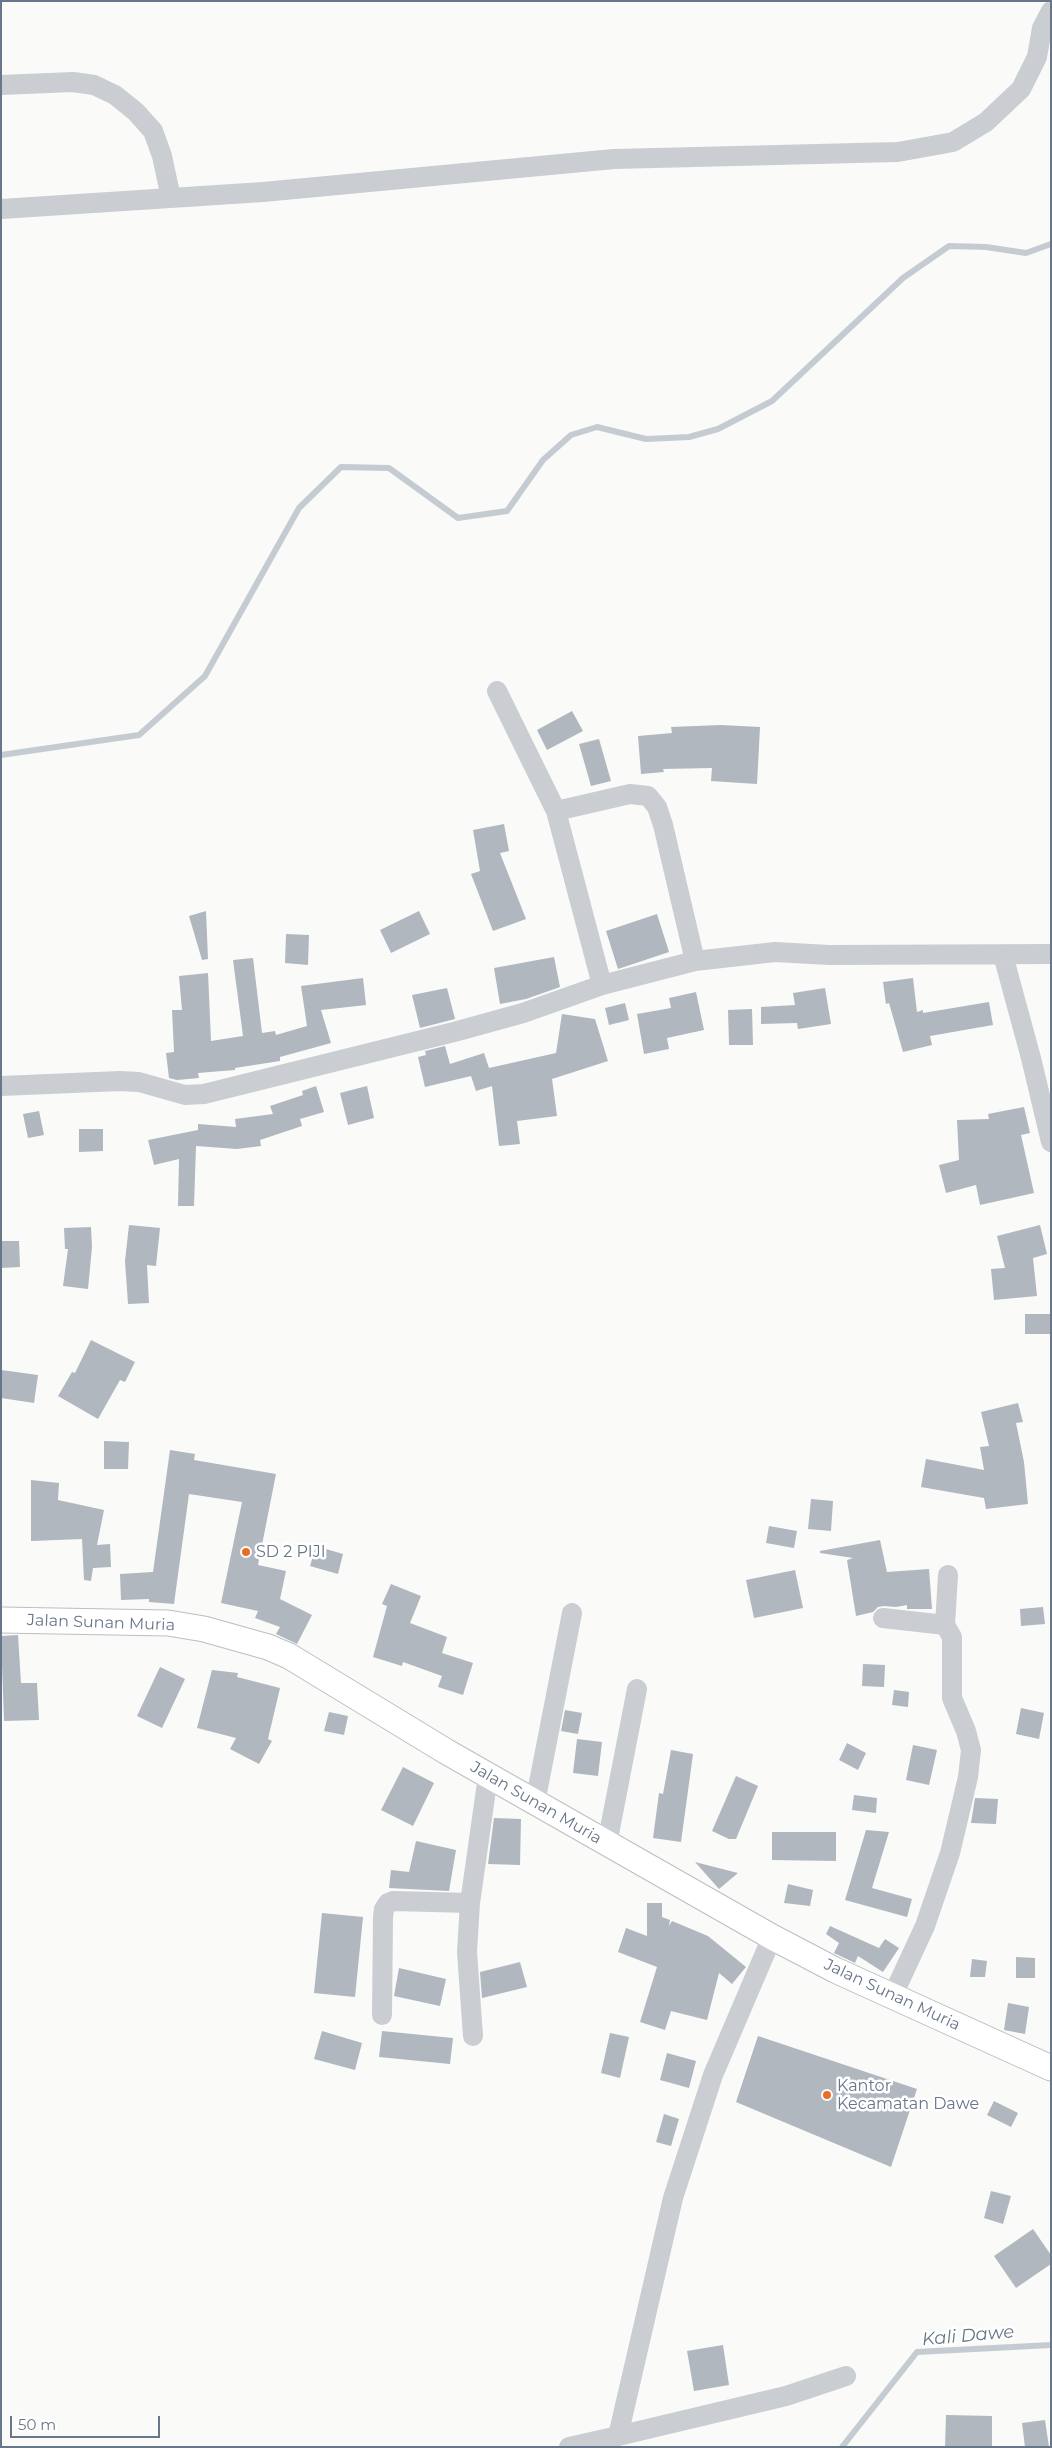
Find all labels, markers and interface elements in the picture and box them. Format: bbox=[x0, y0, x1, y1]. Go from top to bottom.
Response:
place label: SD 2 PIJI bbox=[256, 1542, 326, 1562]
marker: SD 2 PIJI bbox=[240, 1546, 252, 1558]
street label: Jalan Sunan Muria bbox=[27, 1611, 175, 1635]
street label: Jalan Sunan Muria bbox=[467, 1758, 605, 1848]
street label: Jalan Sunan Muria bbox=[821, 1955, 963, 2035]
place label: Kantor Kecamatan Dawe bbox=[837, 2076, 979, 2114]
marker: Kantor Kecamatan Dawe bbox=[821, 2089, 833, 2101]
water label: Kali Dawe bbox=[921, 2321, 1015, 2351]
scale bar bbox=[12, 2406, 162, 2438]
text: 50 m bbox=[18, 2415, 56, 2434]

